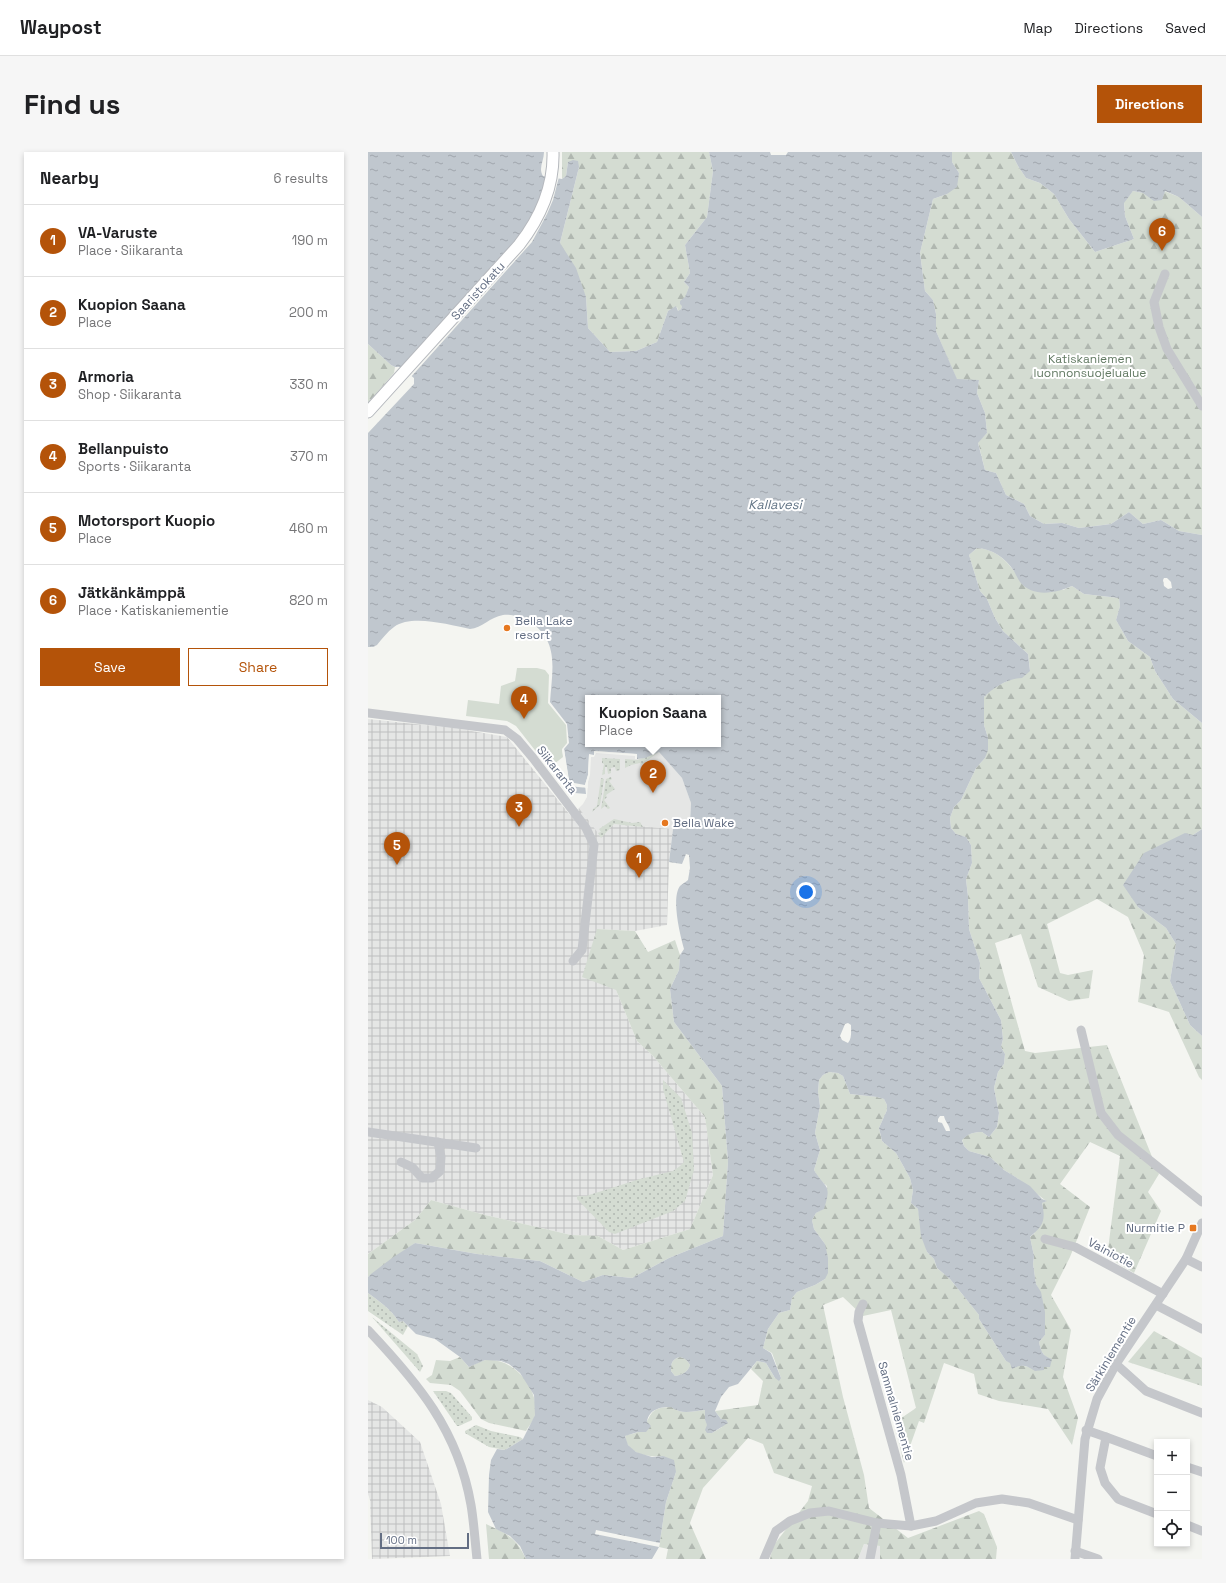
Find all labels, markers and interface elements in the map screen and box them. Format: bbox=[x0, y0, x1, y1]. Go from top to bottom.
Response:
text: Waypost bbox=[20, 15, 102, 40]
text: Map bbox=[1023, 19, 1053, 37]
text: Directions bbox=[1075, 19, 1143, 37]
text: Saved bbox=[1165, 19, 1206, 37]
button: Directions bbox=[1097, 85, 1202, 123]
text: Find us bbox=[24, 86, 121, 122]
text: Nearby bbox=[40, 167, 99, 189]
text: 6 results bbox=[274, 170, 328, 187]
pin: 6 bbox=[1149, 218, 1175, 251]
text: VA-Varuste bbox=[78, 223, 158, 242]
text: 1 bbox=[50, 232, 56, 249]
text: 190 m bbox=[292, 232, 328, 249]
text: Place · Siikaranta bbox=[78, 242, 183, 259]
street label: Saaristokatu bbox=[448, 258, 508, 324]
text: Kuopion Saana bbox=[78, 295, 186, 314]
text: 2 bbox=[49, 304, 57, 321]
text: 200 m bbox=[289, 304, 328, 321]
text: Place bbox=[78, 314, 112, 331]
park label: Katiskaniemen luonnonsuojelualue bbox=[1034, 351, 1146, 381]
text: Armoria bbox=[78, 367, 134, 386]
text: 3 bbox=[49, 376, 57, 393]
text: 330 m bbox=[289, 376, 328, 393]
text: Shop · Siikaranta bbox=[78, 386, 181, 403]
text: Bellanpuisto bbox=[78, 439, 169, 458]
text: 4 bbox=[49, 448, 57, 465]
text: 370 m bbox=[290, 448, 328, 465]
text: Sports · Siikaranta bbox=[78, 458, 191, 475]
water label: Kallavesi bbox=[748, 496, 803, 513]
text: Motorsport Kuopio bbox=[78, 511, 215, 530]
text: 5 bbox=[49, 520, 57, 537]
text: 460 m bbox=[289, 520, 328, 537]
text: Place bbox=[78, 530, 112, 547]
text: Jätkänkämppä bbox=[78, 583, 185, 602]
text: 6 bbox=[49, 592, 57, 609]
text: 820 m bbox=[289, 592, 328, 609]
text: Place · Katiskaniementie bbox=[78, 602, 229, 619]
place label: Bella Lake resort bbox=[515, 613, 573, 643]
marker: Bella Lake resort bbox=[502, 623, 512, 633]
button: Save bbox=[40, 648, 180, 686]
button: Share bbox=[188, 648, 328, 686]
pin: 4 bbox=[511, 686, 537, 719]
popup bbox=[585, 695, 721, 747]
text: Kuopion Saana bbox=[599, 703, 707, 722]
text: Place bbox=[599, 722, 633, 739]
street label: Siikaranta bbox=[533, 743, 581, 798]
pin: 2 bbox=[640, 760, 666, 793]
pin: 3 bbox=[506, 794, 532, 827]
place label: Bella Wake bbox=[673, 815, 734, 831]
marker: Bella Wake bbox=[660, 818, 670, 828]
pin: 5 bbox=[384, 832, 410, 865]
pin: 1 bbox=[626, 845, 652, 878]
your location bbox=[796, 882, 816, 902]
place label: Nurmitie P bbox=[1126, 1220, 1185, 1236]
marker: Nurmitie P bbox=[1188, 1223, 1198, 1233]
street label: Vainiotie bbox=[1085, 1234, 1137, 1272]
street label: Särkiniementie bbox=[1082, 1313, 1140, 1395]
street label: Sammalniementie bbox=[874, 1360, 918, 1462]
map controls bbox=[1154, 1439, 1190, 1547]
button: + bbox=[1154, 1439, 1190, 1475]
button: − bbox=[1154, 1475, 1190, 1511]
button: locate bbox=[1154, 1511, 1190, 1547]
scale bar bbox=[380, 1531, 469, 1550]
text: 100 m bbox=[386, 1533, 417, 1547]

